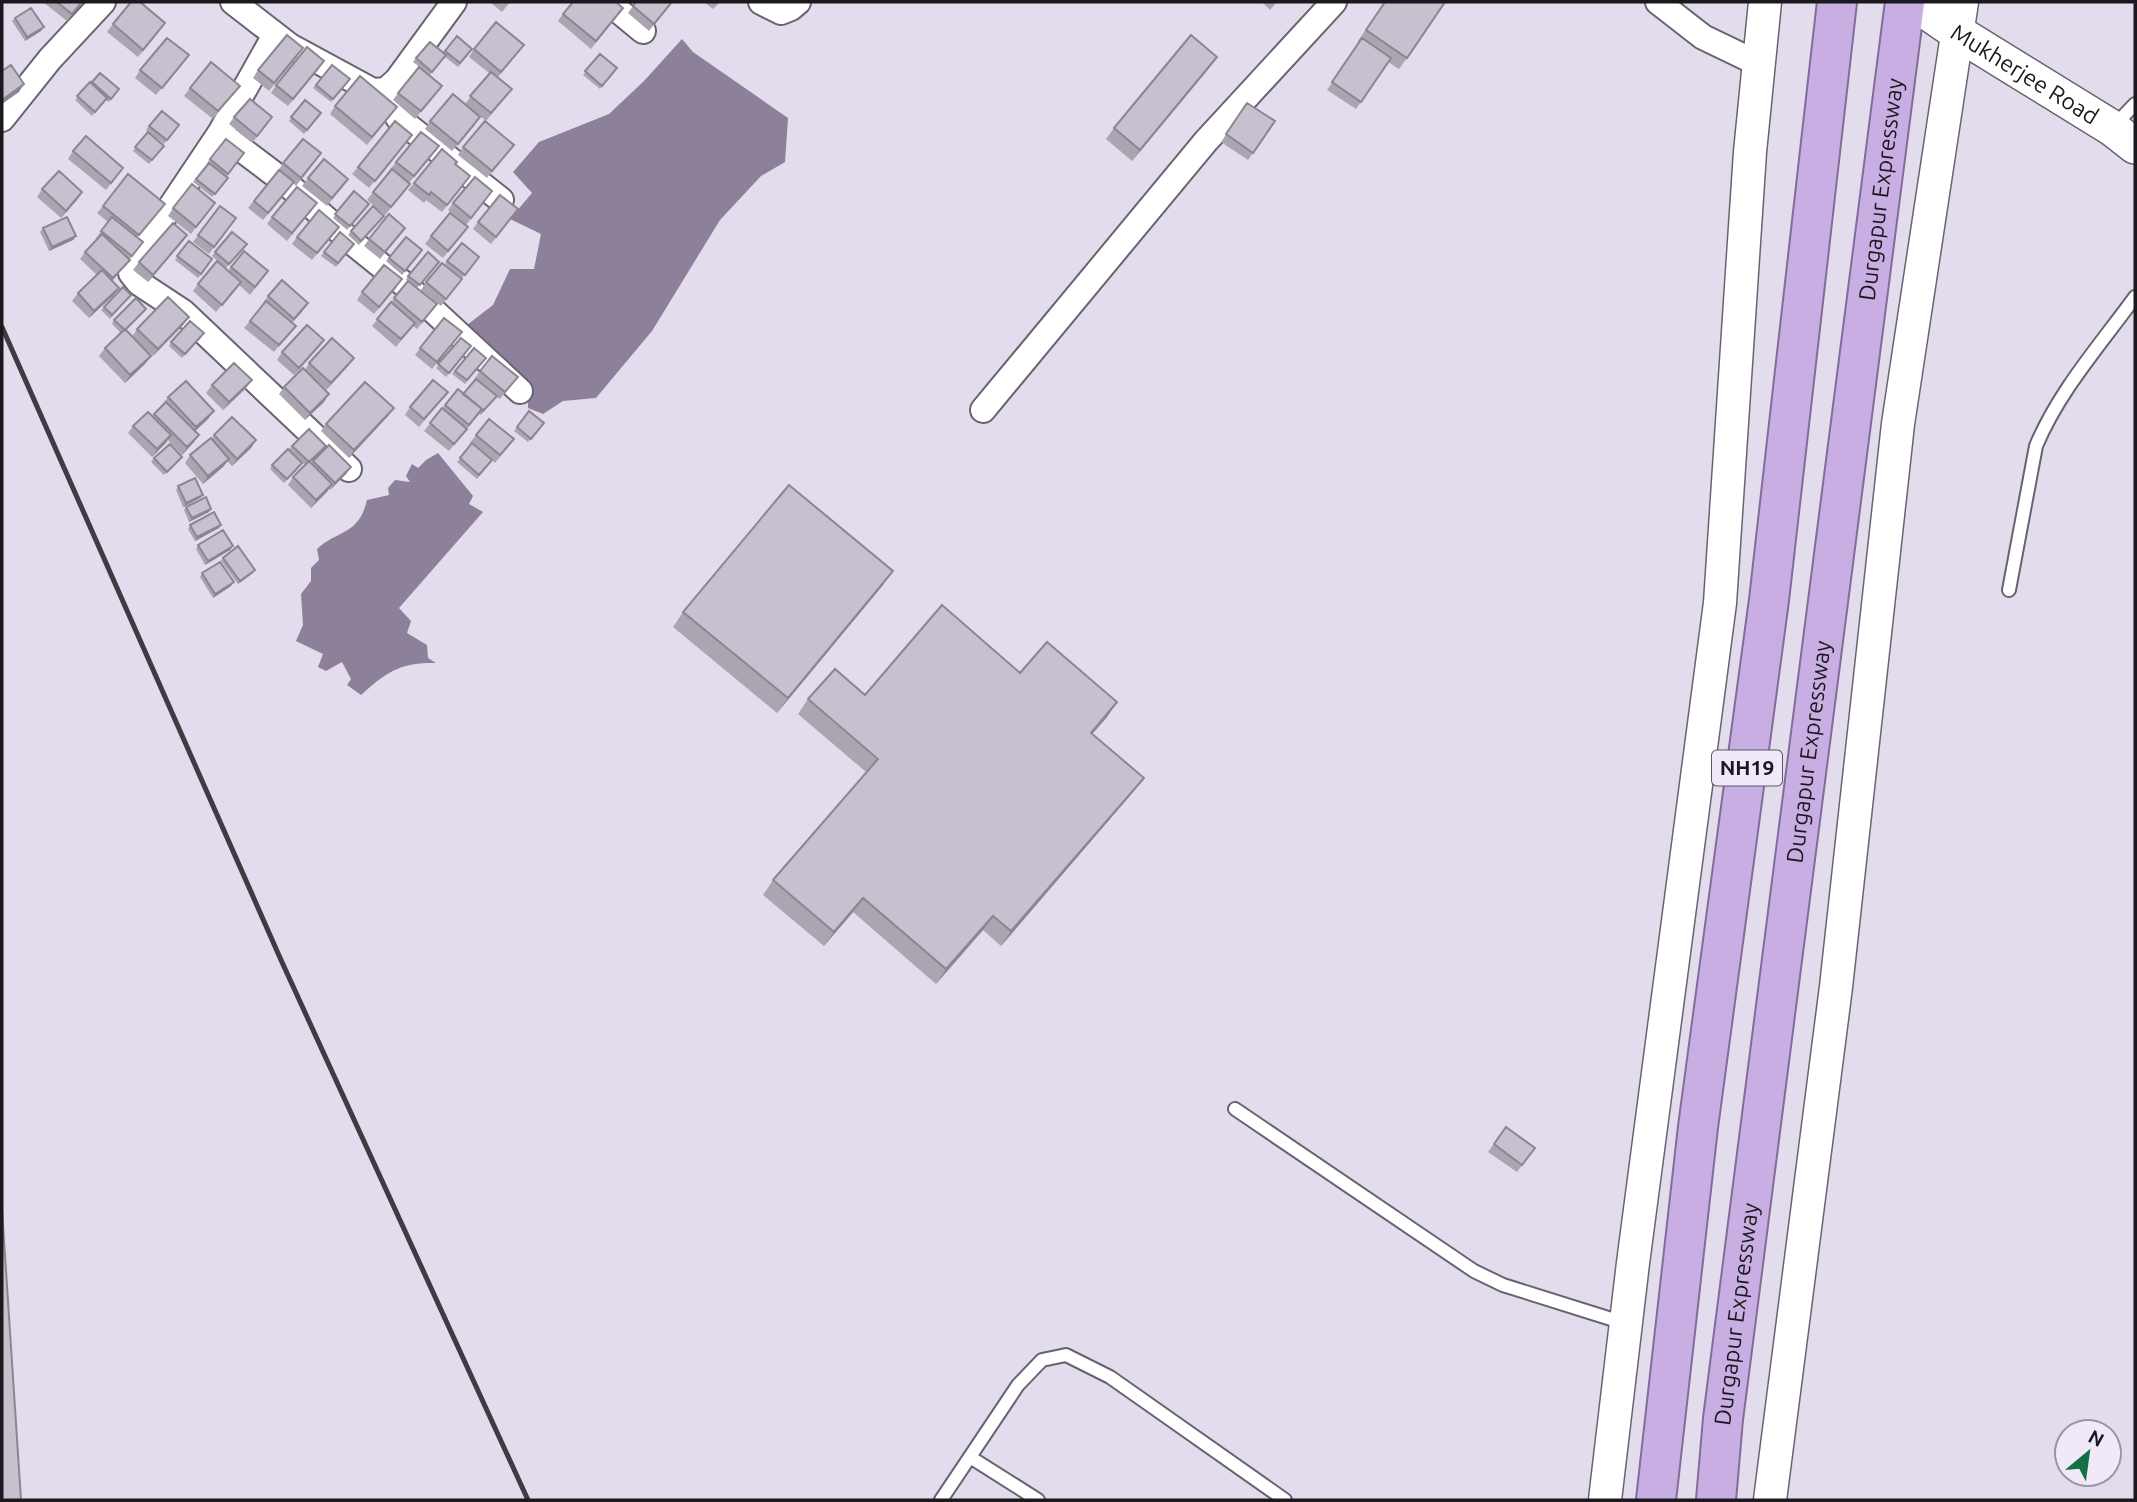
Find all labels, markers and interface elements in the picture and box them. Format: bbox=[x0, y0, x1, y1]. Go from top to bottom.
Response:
street label: Mukherjee Road bbox=[1947, 19, 2103, 129]
street label: Durgapur Expressway bbox=[1854, 77, 1907, 302]
street label: Durgapur Expressway bbox=[1782, 639, 1835, 864]
road number: NH19 bbox=[1712, 750, 1782, 786]
street label: Durgapur Expressway bbox=[1709, 1201, 1763, 1427]
north arrow bbox=[2053, 1418, 2123, 1488]
text: N bbox=[2085, 1425, 2108, 1451]

